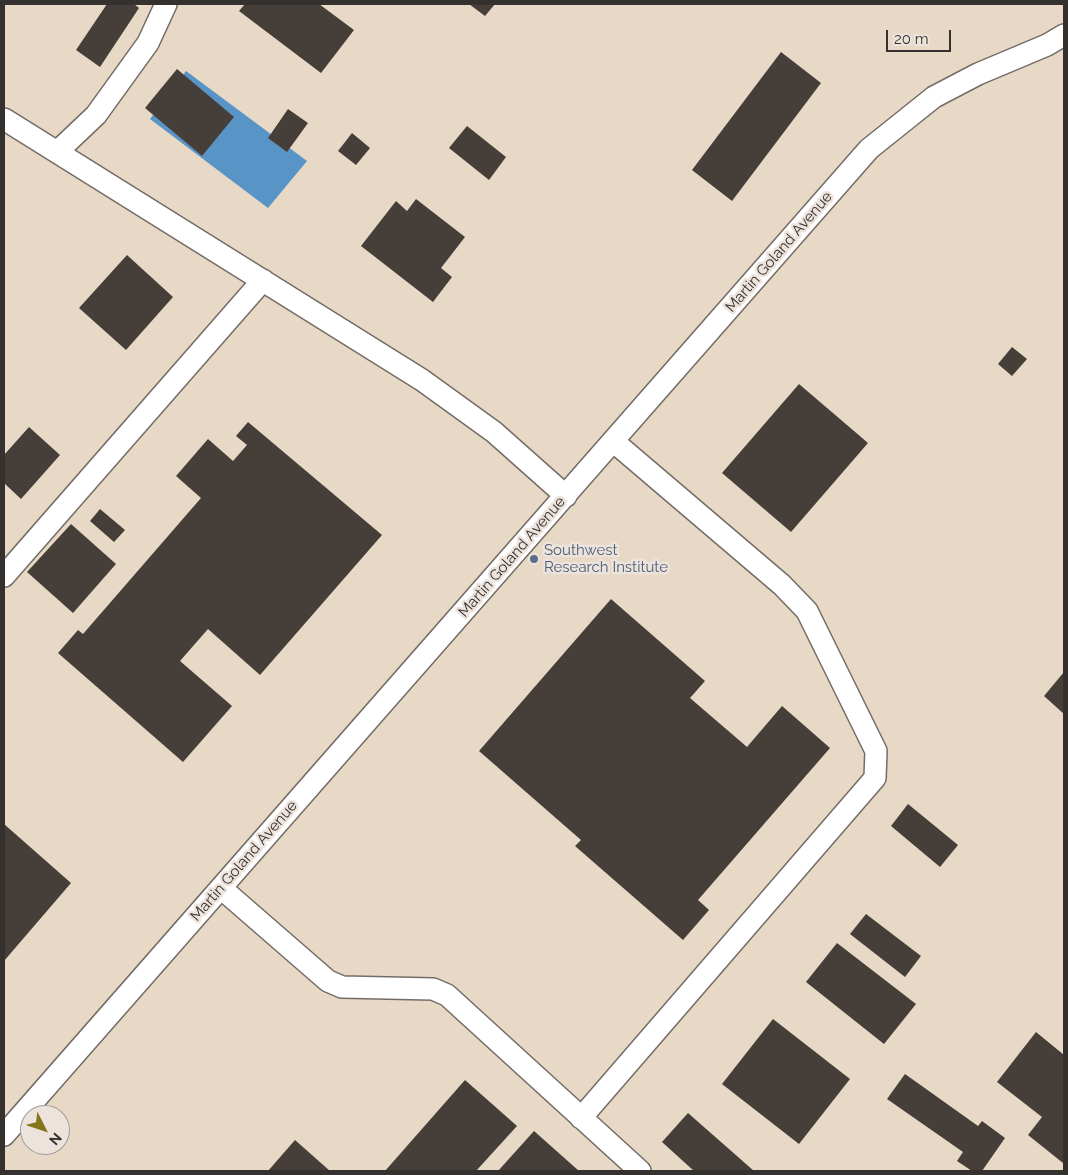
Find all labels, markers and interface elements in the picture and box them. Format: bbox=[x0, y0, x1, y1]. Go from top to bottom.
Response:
scale bar bbox=[888, 20, 953, 52]
text: 20 m bbox=[894, 30, 929, 48]
street label: Martin Goland Avenue bbox=[722, 188, 836, 316]
street label: Martin Goland Avenue bbox=[455, 493, 569, 621]
place label: Southwest Research Institute bbox=[544, 541, 668, 576]
marker: Southwest Research Institute bbox=[528, 553, 540, 565]
street label: Martin Goland Avenue bbox=[187, 797, 301, 925]
north arrow bbox=[20, 1105, 70, 1155]
text: N bbox=[46, 1130, 65, 1148]

